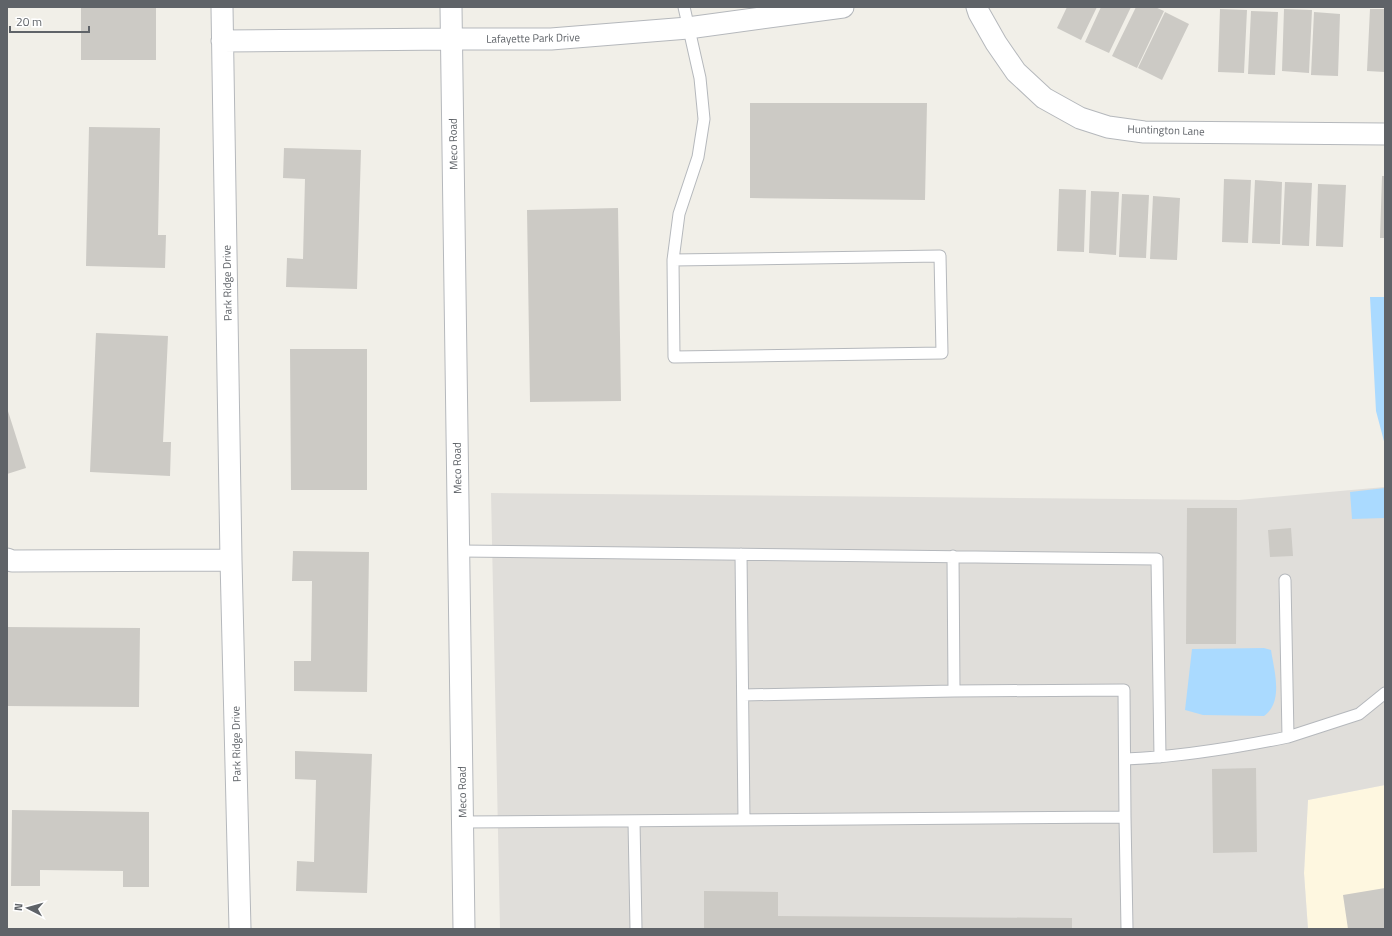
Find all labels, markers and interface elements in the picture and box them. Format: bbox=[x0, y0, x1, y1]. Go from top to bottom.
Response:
scale bar bbox=[10, 8, 89, 34]
text: 20 m bbox=[16, 12, 42, 31]
street label: Lafayette Park Drive bbox=[486, 29, 580, 47]
street label: Meco Road bbox=[445, 118, 461, 170]
street label: Huntington Lane bbox=[1127, 121, 1205, 139]
street label: Park Ridge Drive bbox=[218, 244, 236, 321]
street label: Meco Road bbox=[449, 442, 465, 494]
street label: Park Ridge Drive bbox=[227, 705, 245, 782]
street label: Meco Road bbox=[454, 766, 470, 818]
north arrow bbox=[8, 888, 48, 928]
text: N bbox=[10, 902, 26, 912]

